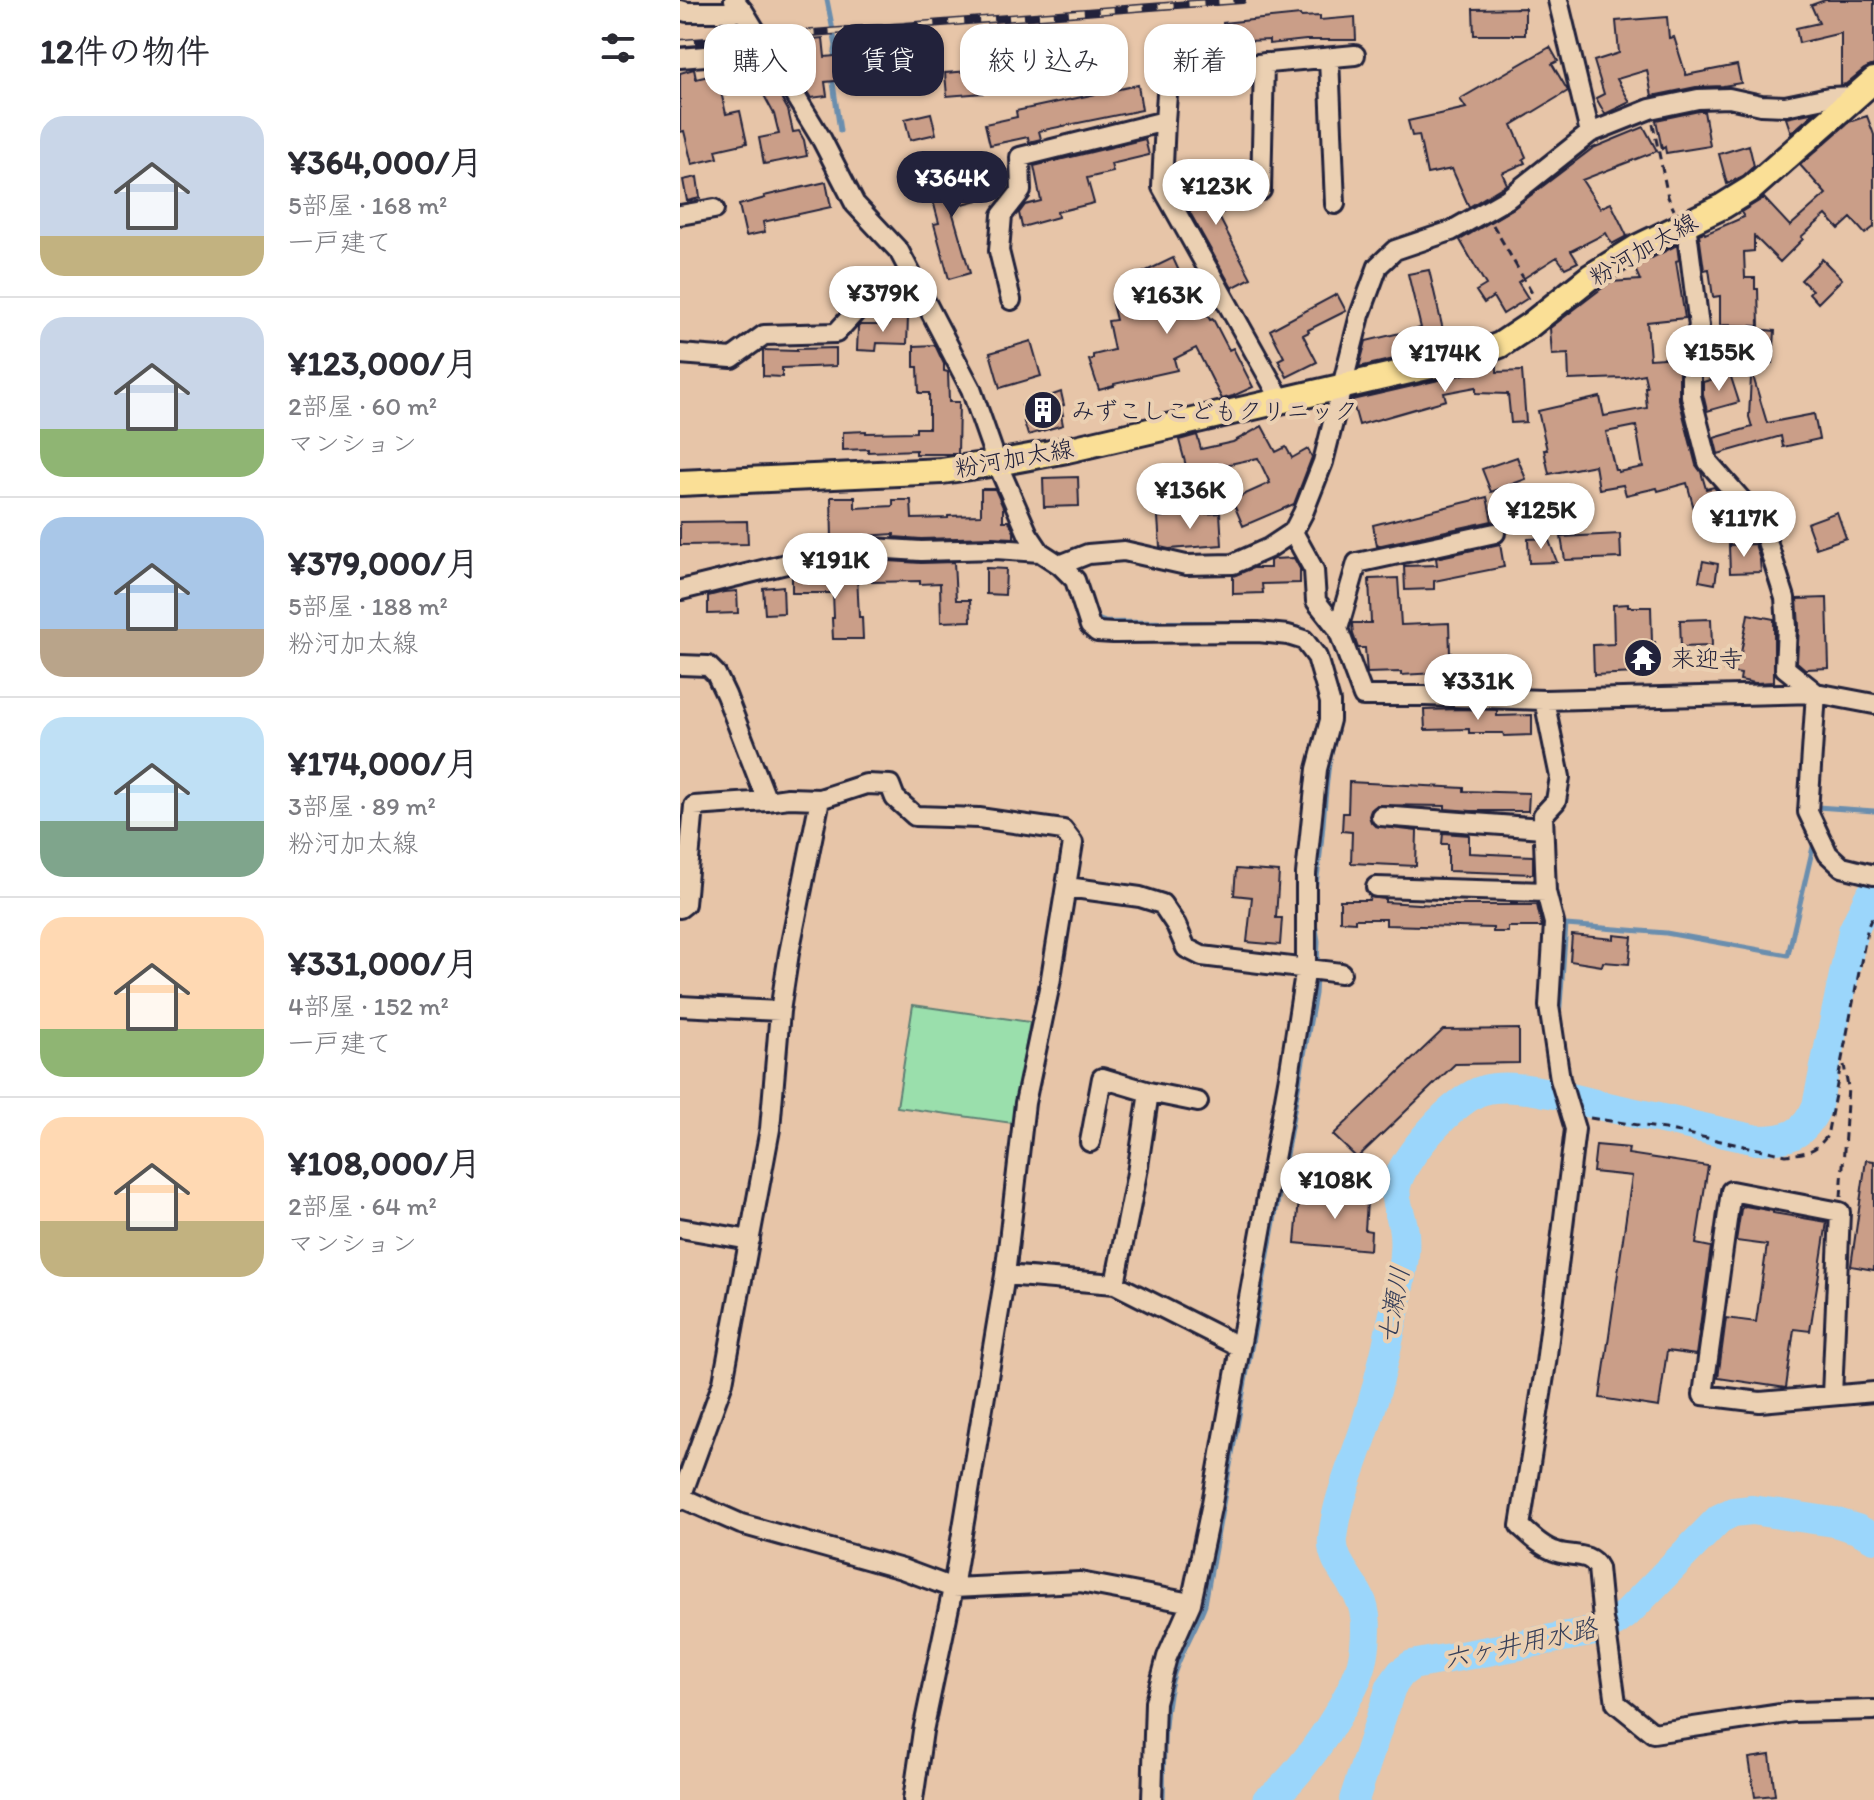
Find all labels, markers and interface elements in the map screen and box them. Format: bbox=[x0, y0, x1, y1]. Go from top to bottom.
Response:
chip: 購入 bbox=[704, 24, 816, 96]
chip: 賃貸 bbox=[832, 24, 944, 96]
chip: 絞り込み bbox=[960, 24, 1128, 96]
chip: 新着 bbox=[1144, 24, 1256, 96]
icon: filters bbox=[596, 26, 640, 70]
text: 12件の物件 bbox=[40, 31, 210, 72]
text: ¥364,000/月 bbox=[288, 142, 483, 183]
icon: home bbox=[104, 148, 200, 244]
pin: ¥364K bbox=[896, 151, 1008, 219]
pin: ¥123K bbox=[1160, 159, 1272, 227]
text: ¥364K bbox=[915, 161, 989, 193]
text: ¥123K bbox=[1180, 169, 1252, 201]
text: 5部屋 · 168 m² bbox=[288, 189, 447, 221]
street label: 粉河加太線 bbox=[1584, 206, 1702, 292]
text: 一戸建て bbox=[288, 226, 392, 258]
pin: ¥379K bbox=[827, 266, 939, 334]
pin: ¥163K bbox=[1111, 268, 1223, 336]
text: ¥379K bbox=[847, 276, 919, 308]
text: ¥163K bbox=[1131, 278, 1203, 310]
pin: ¥155K bbox=[1663, 325, 1775, 393]
pin: ¥174K bbox=[1389, 326, 1501, 394]
text: ¥155K bbox=[1684, 335, 1754, 367]
text: ¥174K bbox=[1409, 336, 1481, 368]
text: ¥123,000/月 bbox=[288, 343, 478, 384]
icon: home bbox=[104, 349, 200, 445]
building icon: みずこしこどもクリニック bbox=[1022, 389, 1064, 431]
text: 2部屋 · 60 m² bbox=[288, 390, 437, 422]
place label: みずこしこどもクリニック bbox=[1071, 396, 1358, 425]
text: マンション bbox=[288, 427, 417, 459]
street label: 粉河加太線 bbox=[952, 433, 1076, 483]
pin: ¥136K bbox=[1134, 463, 1246, 531]
text: ¥136K bbox=[1154, 473, 1226, 505]
pin: ¥125K bbox=[1485, 483, 1597, 551]
pin: ¥117K bbox=[1688, 491, 1800, 559]
text: ¥125K bbox=[1506, 493, 1576, 525]
text: ¥117K bbox=[1710, 501, 1778, 533]
pin: ¥191K bbox=[779, 533, 891, 601]
text: ¥379,000/月 bbox=[288, 543, 479, 584]
text: ¥191K bbox=[801, 543, 869, 575]
icon: home bbox=[104, 549, 200, 645]
text: 5部屋 · 188 m² bbox=[288, 590, 448, 622]
text: 粉河加太線 bbox=[288, 627, 418, 659]
temple icon: 来迎寺 bbox=[1622, 637, 1664, 679]
place label: 来迎寺 bbox=[1671, 644, 1743, 673]
pin: ¥331K bbox=[1422, 654, 1534, 722]
text: ¥331K bbox=[1442, 664, 1514, 696]
text: ¥174,000/月 bbox=[288, 743, 479, 784]
icon: home bbox=[104, 749, 200, 845]
text: 3部屋 · 89 m² bbox=[288, 790, 436, 822]
text: 粉河加太線 bbox=[288, 827, 418, 859]
text: ¥331,000/月 bbox=[288, 943, 479, 984]
icon: home bbox=[104, 949, 200, 1045]
text: 4部屋 · 152 m² bbox=[288, 990, 449, 1022]
text: 一戸建て bbox=[288, 1027, 392, 1059]
text: ¥108,000/月 bbox=[288, 1143, 482, 1184]
icon: home bbox=[104, 1149, 200, 1245]
pin: ¥108K bbox=[1279, 1153, 1391, 1221]
text: ¥108K bbox=[1298, 1163, 1372, 1195]
text: 2部屋 · 64 m² bbox=[288, 1190, 437, 1222]
text: マンション bbox=[288, 1227, 417, 1259]
water label: 七瀬川 bbox=[1370, 1264, 1416, 1346]
water label: 六ヶ井用水路 bbox=[1440, 1611, 1602, 1675]

